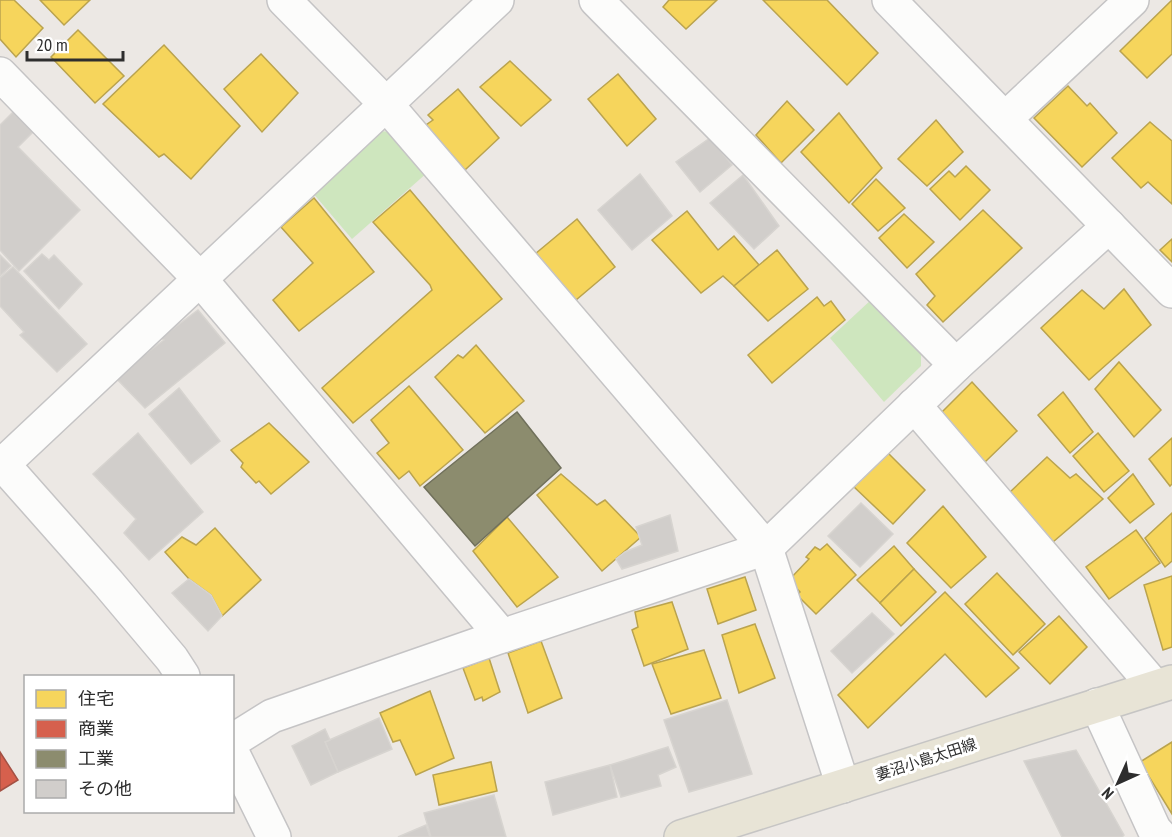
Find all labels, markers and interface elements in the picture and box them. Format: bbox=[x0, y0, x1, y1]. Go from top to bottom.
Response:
scale bar bbox=[27, 24, 123, 62]
text: 20 m bbox=[36, 33, 68, 56]
legend bbox=[24, 675, 234, 813]
text: 住宅 bbox=[78, 687, 114, 710]
text: 商業 bbox=[78, 717, 114, 740]
street label: 妻沼小島太田線 bbox=[873, 734, 979, 784]
text: 工業 bbox=[78, 747, 114, 770]
north arrow bbox=[1088, 753, 1148, 813]
text: その他 bbox=[78, 777, 132, 800]
text: N bbox=[1097, 783, 1118, 804]

